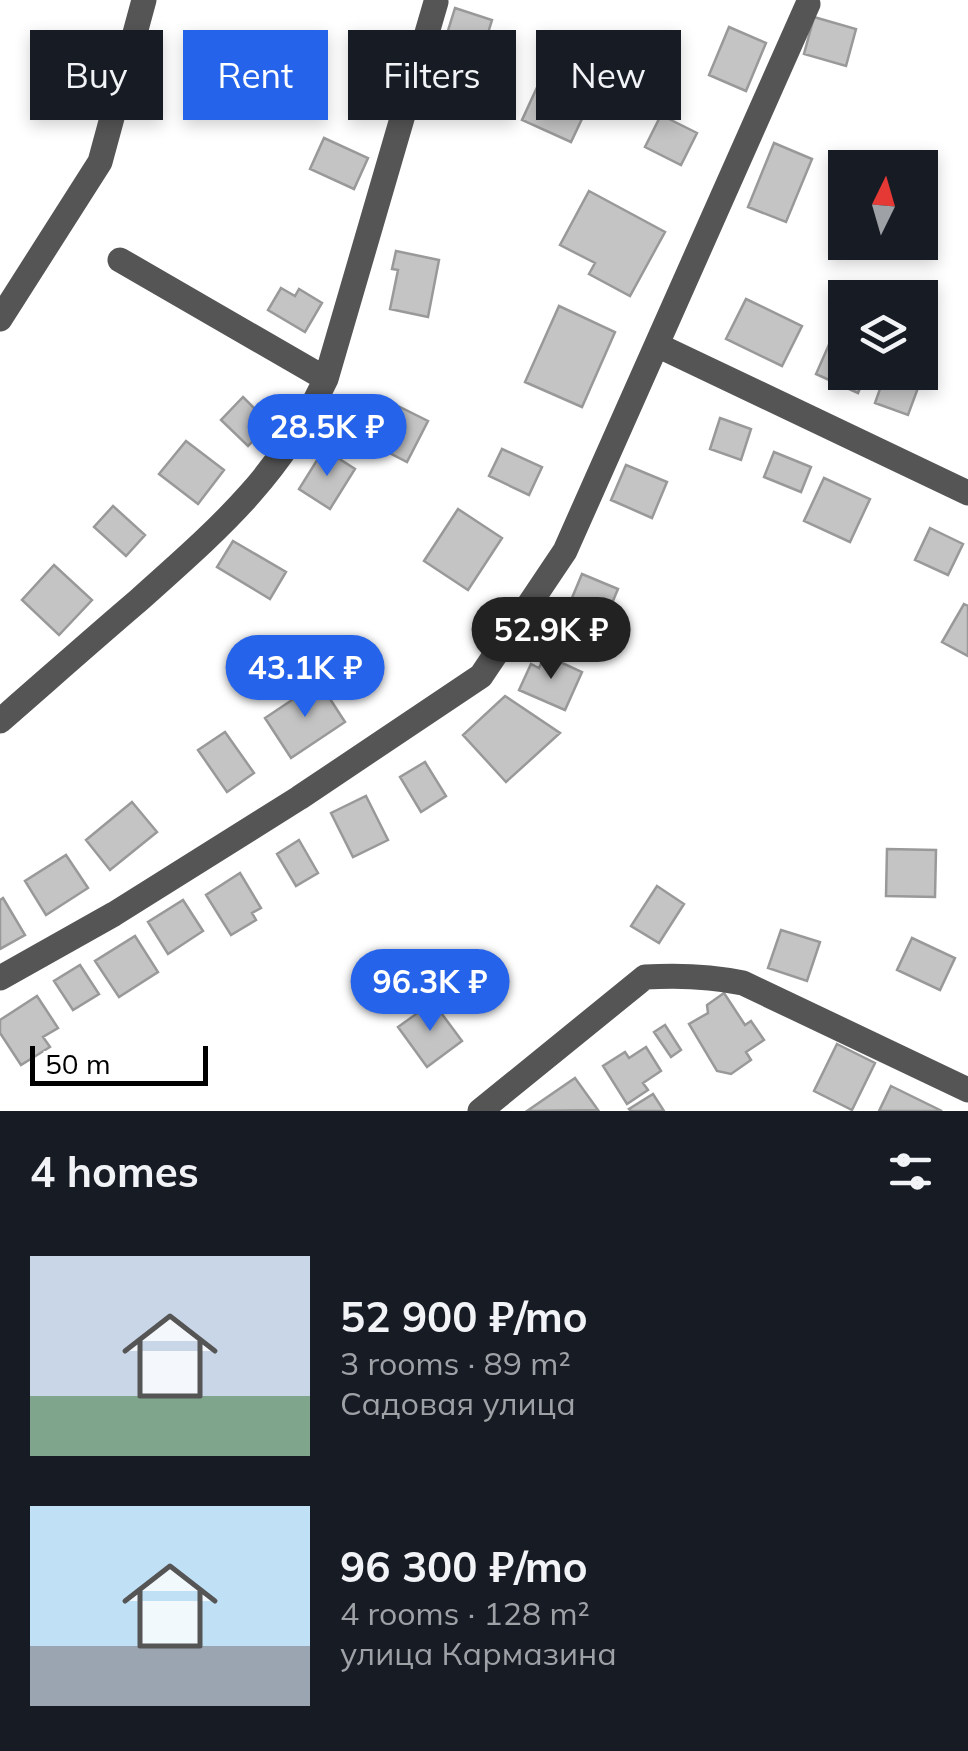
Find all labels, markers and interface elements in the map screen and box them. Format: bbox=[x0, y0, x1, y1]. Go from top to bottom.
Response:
chip: Buy bbox=[30, 30, 163, 120]
chip: Rent bbox=[183, 30, 328, 120]
chip: Filters bbox=[348, 30, 516, 120]
chip: New bbox=[536, 30, 681, 120]
north arrow bbox=[828, 150, 938, 260]
map controls bbox=[828, 150, 938, 390]
button: layers bbox=[828, 280, 938, 390]
pin: 28.5K ₽ bbox=[235, 394, 419, 479]
text: 28.5K ₽ bbox=[270, 406, 384, 446]
pin: 52.9K ₽ bbox=[459, 597, 643, 682]
text: 52.9K ₽ bbox=[494, 609, 608, 649]
pin: 43.1K ₽ bbox=[213, 635, 397, 720]
text: 43.1K ₽ bbox=[248, 647, 362, 687]
pin: 96.3K ₽ bbox=[338, 949, 522, 1034]
text: 96.3K ₽ bbox=[373, 961, 487, 1001]
scale bar bbox=[30, 1041, 208, 1086]
text: 50 m bbox=[45, 1046, 111, 1081]
icon: filters bbox=[883, 1144, 938, 1199]
text: 4 homes bbox=[30, 1145, 199, 1198]
text: 52 900 ₽/mo bbox=[340, 1290, 588, 1343]
icon: home bbox=[110, 1296, 230, 1416]
text: 3 rooms · 89 m² bbox=[340, 1343, 571, 1383]
text: Садовая улица bbox=[340, 1383, 576, 1423]
text: 96 300 ₽/mo bbox=[340, 1540, 588, 1593]
icon: home bbox=[110, 1546, 230, 1666]
text: 4 rooms · 128 m² bbox=[340, 1593, 590, 1633]
text: улица Кармазина bbox=[340, 1633, 617, 1673]

